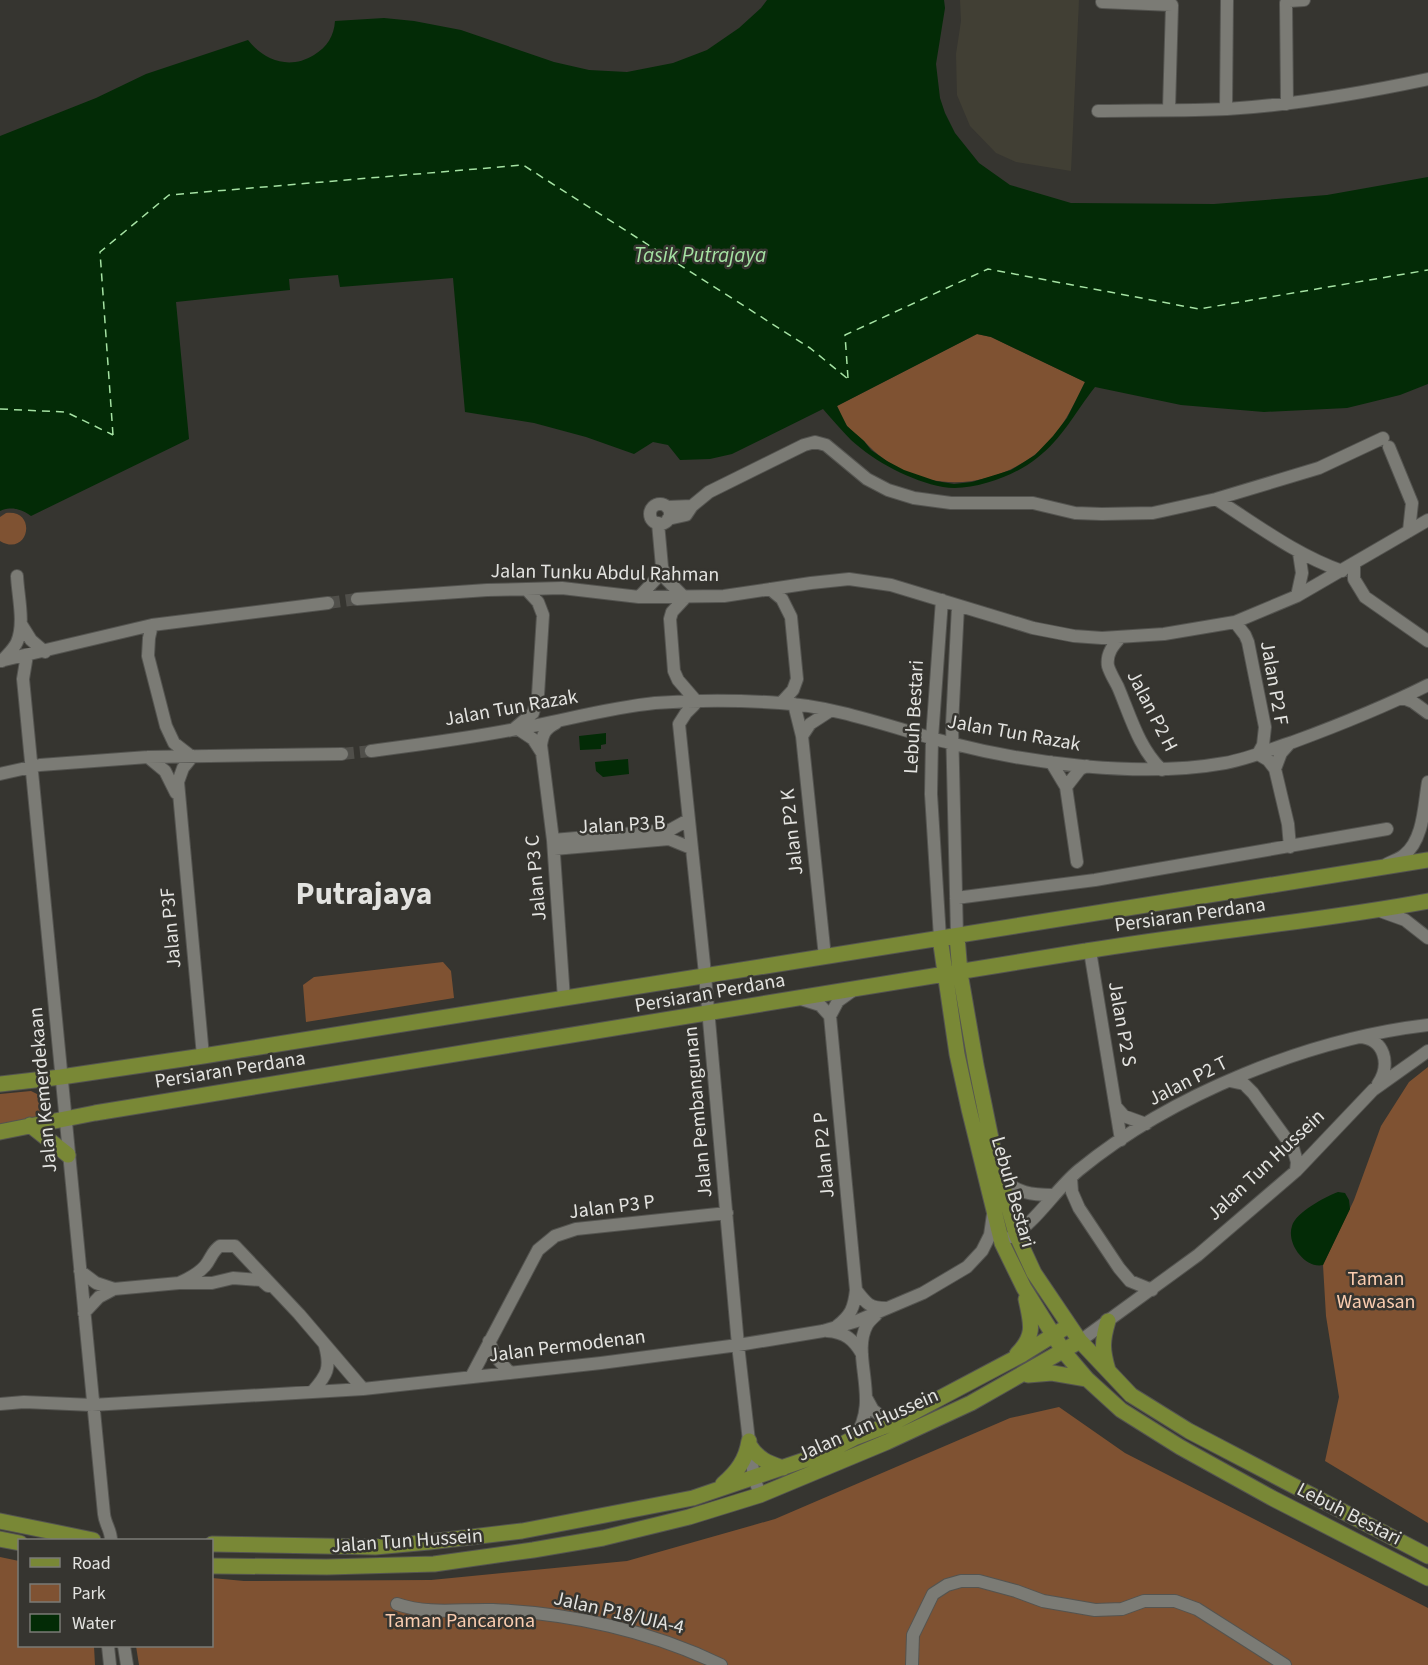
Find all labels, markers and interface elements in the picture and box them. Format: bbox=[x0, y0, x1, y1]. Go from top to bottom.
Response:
water label: Tasik Putrajaya bbox=[634, 240, 766, 270]
street label: Jalan Tunku Abdul Rahman bbox=[490, 557, 720, 589]
street label: Jalan P2 F bbox=[1253, 639, 1295, 727]
street label: Lebuh Bestari bbox=[897, 659, 931, 775]
street label: Jalan P2 H bbox=[1120, 665, 1184, 757]
street label: Jalan Tun Razak bbox=[442, 682, 580, 733]
street label: Jalan Tun Razak bbox=[945, 708, 1083, 759]
street label: Jalan P2 K bbox=[774, 787, 810, 877]
street label: Jalan P3 B bbox=[578, 809, 666, 841]
street label: Jalan P3 C bbox=[518, 834, 554, 922]
district label: Putrajaya bbox=[296, 871, 432, 917]
street label: Jalan P3F bbox=[154, 886, 188, 970]
street label: Persiaran Perdana bbox=[1113, 891, 1267, 939]
street label: Persiaran Perdana bbox=[633, 966, 787, 1020]
street label: Jalan P2 S bbox=[1101, 979, 1143, 1069]
street label: Jalan Kemerdekaan bbox=[22, 1006, 64, 1174]
street label: Jalan Pembangunan bbox=[677, 1025, 719, 1199]
street label: Persiaran Perdana bbox=[153, 1044, 307, 1096]
street label: Jalan P2 T bbox=[1143, 1049, 1233, 1113]
street label: Jalan Tun Hussein bbox=[1201, 1103, 1331, 1227]
street label: Jalan P2 P bbox=[806, 1111, 842, 1199]
street label: Lebuh Bestari bbox=[984, 1133, 1042, 1251]
street label: Jalan P3 P bbox=[567, 1188, 657, 1226]
park label: Taman Wawasan bbox=[1336, 1265, 1416, 1316]
street label: Jalan Permodenan bbox=[487, 1322, 647, 1370]
street label: Jalan Tun Hussein bbox=[793, 1381, 943, 1469]
street label: Lebuh Bestari bbox=[1292, 1476, 1406, 1552]
street label: Jalan Tun Hussein bbox=[330, 1522, 484, 1560]
legend bbox=[18, 1539, 213, 1647]
text: Road bbox=[72, 1551, 111, 1576]
text: Park bbox=[72, 1581, 106, 1606]
street label: Jalan P18/UIA-4 bbox=[551, 1584, 687, 1642]
park label: Taman Pancarona bbox=[385, 1607, 535, 1635]
text: Water bbox=[72, 1611, 116, 1636]

